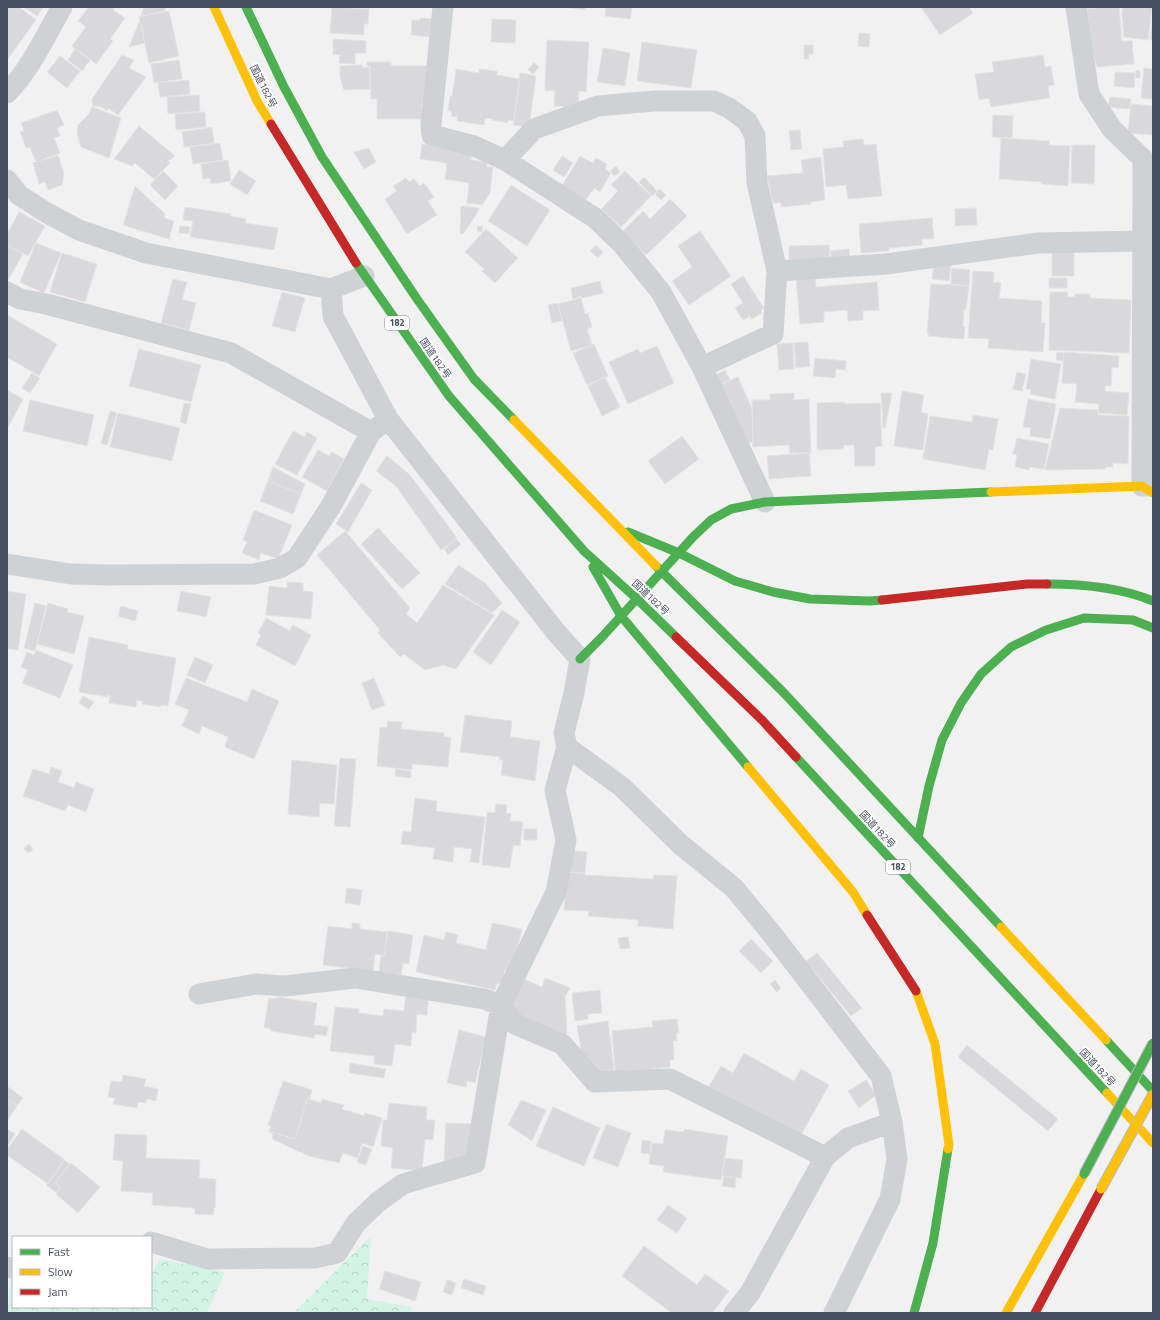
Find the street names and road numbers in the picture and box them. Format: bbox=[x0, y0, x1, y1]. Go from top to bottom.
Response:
street label: 国道182号 bbox=[246, 62, 281, 110]
road number: 182 bbox=[385, 316, 409, 330]
street label: 国道182号 bbox=[416, 335, 455, 382]
street label: 国道182号 bbox=[628, 576, 673, 619]
street label: 国道182号 bbox=[856, 807, 899, 852]
road number: 182 bbox=[886, 860, 910, 874]
street label: 国道182号 bbox=[1076, 1045, 1119, 1090]

